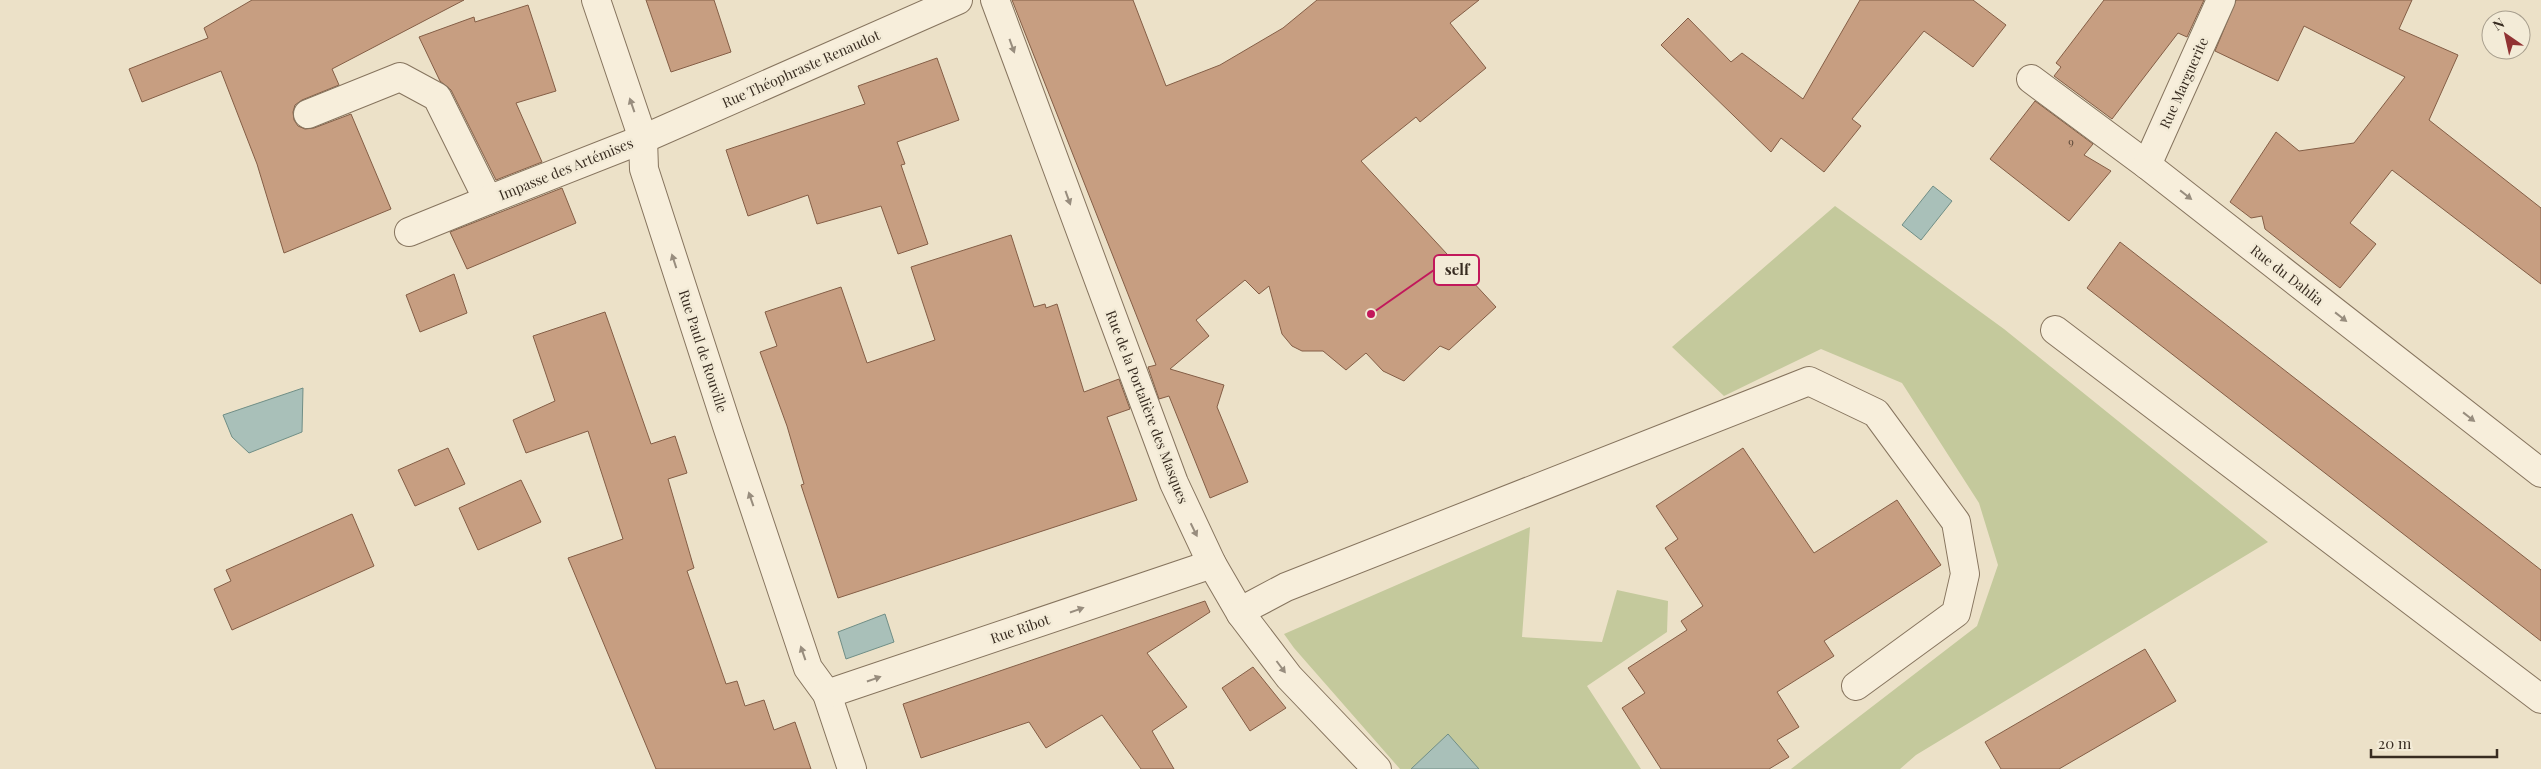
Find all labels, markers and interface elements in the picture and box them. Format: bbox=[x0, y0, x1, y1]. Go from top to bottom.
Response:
north arrow bbox=[2481, 10, 2531, 60]
text: N bbox=[2489, 13, 2508, 35]
street label: Rue Théophraste Renaudot bbox=[719, 25, 884, 112]
street label: Rue Marguerite bbox=[2155, 34, 2212, 131]
one-way arrow bbox=[1008, 39, 1016, 54]
one-way arrow bbox=[628, 97, 636, 112]
street label: Impasse des Artémises bbox=[496, 133, 636, 204]
house number: 9 bbox=[2068, 134, 2074, 149]
one-way arrow bbox=[2179, 190, 2192, 201]
one-way arrow bbox=[1064, 191, 1072, 206]
street label: Rue du Dahlia bbox=[2247, 240, 2328, 309]
one-way arrow bbox=[670, 253, 678, 268]
callout: self bbox=[1434, 255, 1479, 285]
text: self bbox=[1445, 259, 1471, 279]
street label: Rue Paul de Rouville bbox=[675, 287, 732, 415]
street label: Rue de la Portalière des Masques bbox=[1102, 307, 1193, 506]
one-way arrow bbox=[2334, 311, 2347, 322]
one-way arrow bbox=[2462, 412, 2476, 422]
one-way arrow bbox=[747, 491, 755, 506]
one-way arrow bbox=[1191, 523, 1199, 537]
one-way arrow bbox=[1070, 606, 1085, 613]
street label: Rue Ribot bbox=[988, 609, 1053, 648]
one-way arrow bbox=[798, 645, 806, 660]
one-way arrow bbox=[1276, 660, 1287, 673]
one-way arrow bbox=[866, 675, 881, 682]
scale bar bbox=[2371, 726, 2497, 758]
text: 20 m bbox=[2378, 733, 2412, 753]

